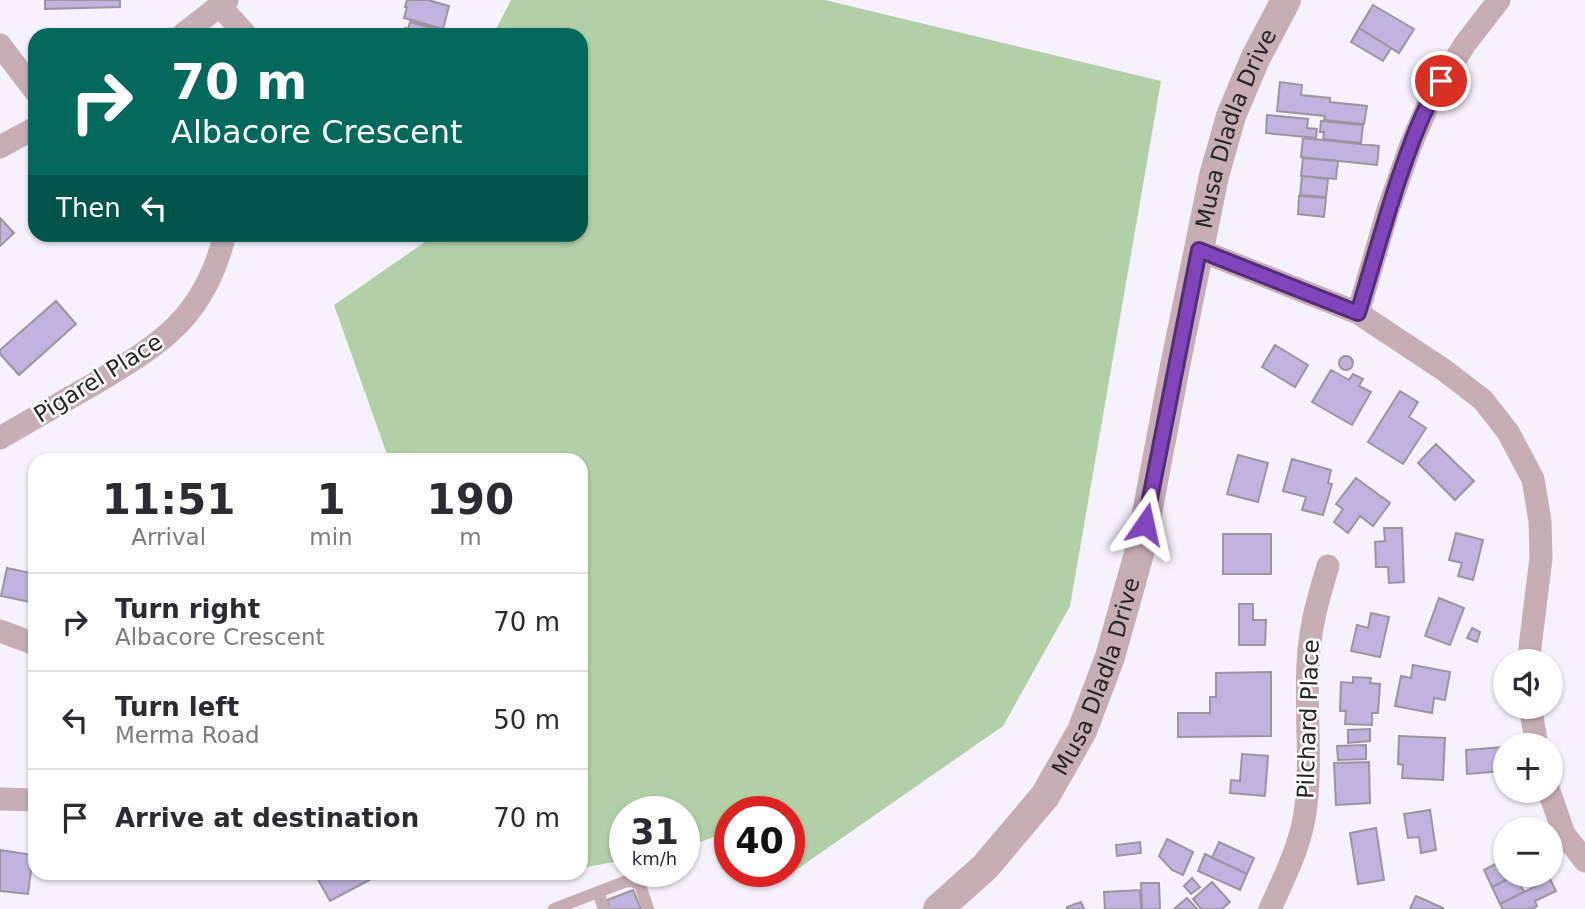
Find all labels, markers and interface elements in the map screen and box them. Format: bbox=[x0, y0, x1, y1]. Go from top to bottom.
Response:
street label: Musa Dladla Drive bbox=[1191, 24, 1282, 231]
pin bbox=[1411, 51, 1471, 111]
text: 70 m bbox=[171, 54, 307, 111]
icon: right bbox=[56, 56, 147, 147]
icon: arrive bbox=[1422, 62, 1460, 100]
text: Albacore Crescent bbox=[171, 113, 462, 151]
icon: left bbox=[135, 189, 173, 227]
text: Then bbox=[56, 193, 121, 223]
street label: Pigarel Place bbox=[29, 328, 167, 428]
text: 11:51 bbox=[102, 475, 236, 524]
text: 1 bbox=[316, 475, 346, 524]
text: 190 bbox=[427, 475, 514, 524]
position arrow bbox=[1108, 487, 1182, 561]
text: Arrival bbox=[131, 524, 206, 550]
text: min bbox=[309, 524, 353, 550]
text: m bbox=[459, 524, 482, 550]
street label: Musa Dladla Drive bbox=[1047, 575, 1145, 780]
text: Turn right bbox=[115, 594, 260, 624]
icon: right bbox=[56, 603, 94, 641]
text: 70 m bbox=[493, 607, 560, 637]
text: Albacore Crescent bbox=[115, 624, 324, 650]
street label: Pilchard Place bbox=[1292, 639, 1324, 799]
map controls bbox=[1493, 649, 1563, 887]
button: sound bbox=[1493, 649, 1563, 719]
text: Turn left bbox=[115, 692, 239, 722]
icon: left bbox=[56, 701, 94, 739]
text: 50 m bbox=[493, 705, 560, 735]
text: Merma Road bbox=[115, 722, 260, 748]
button: + bbox=[1493, 733, 1563, 803]
speed limit sign: 40 bbox=[714, 796, 805, 887]
icon: arrive bbox=[56, 799, 94, 837]
text: Arrive at destination bbox=[115, 803, 419, 833]
text: 70 m bbox=[493, 803, 560, 833]
text: 31 bbox=[630, 812, 679, 852]
button: − bbox=[1493, 817, 1563, 887]
text: km/h bbox=[632, 848, 677, 869]

